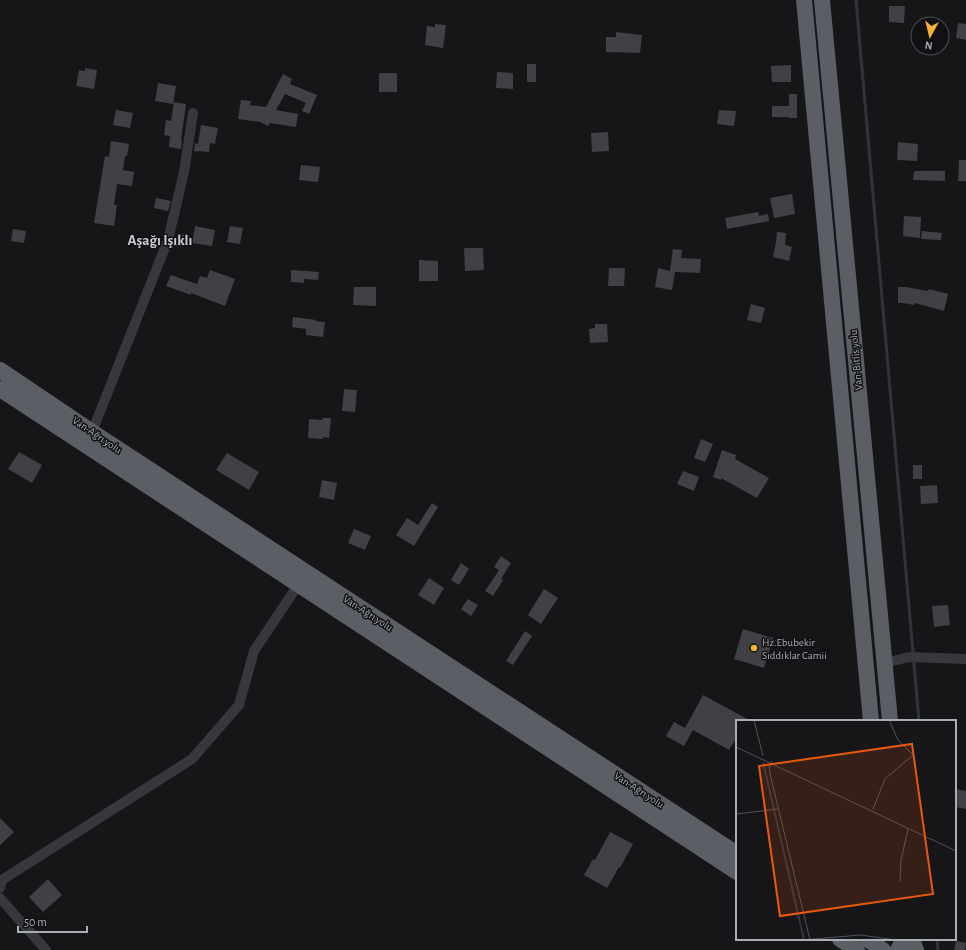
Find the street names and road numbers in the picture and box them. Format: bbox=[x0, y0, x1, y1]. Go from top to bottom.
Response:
street label: Van-Bitlis yolu bbox=[848, 329, 864, 391]
street label: Van-Ağrı yolu bbox=[70, 414, 124, 456]
street label: Van-Ağrı yolu bbox=[341, 593, 395, 633]
street label: Van-Ağrı yolu bbox=[612, 770, 666, 810]

